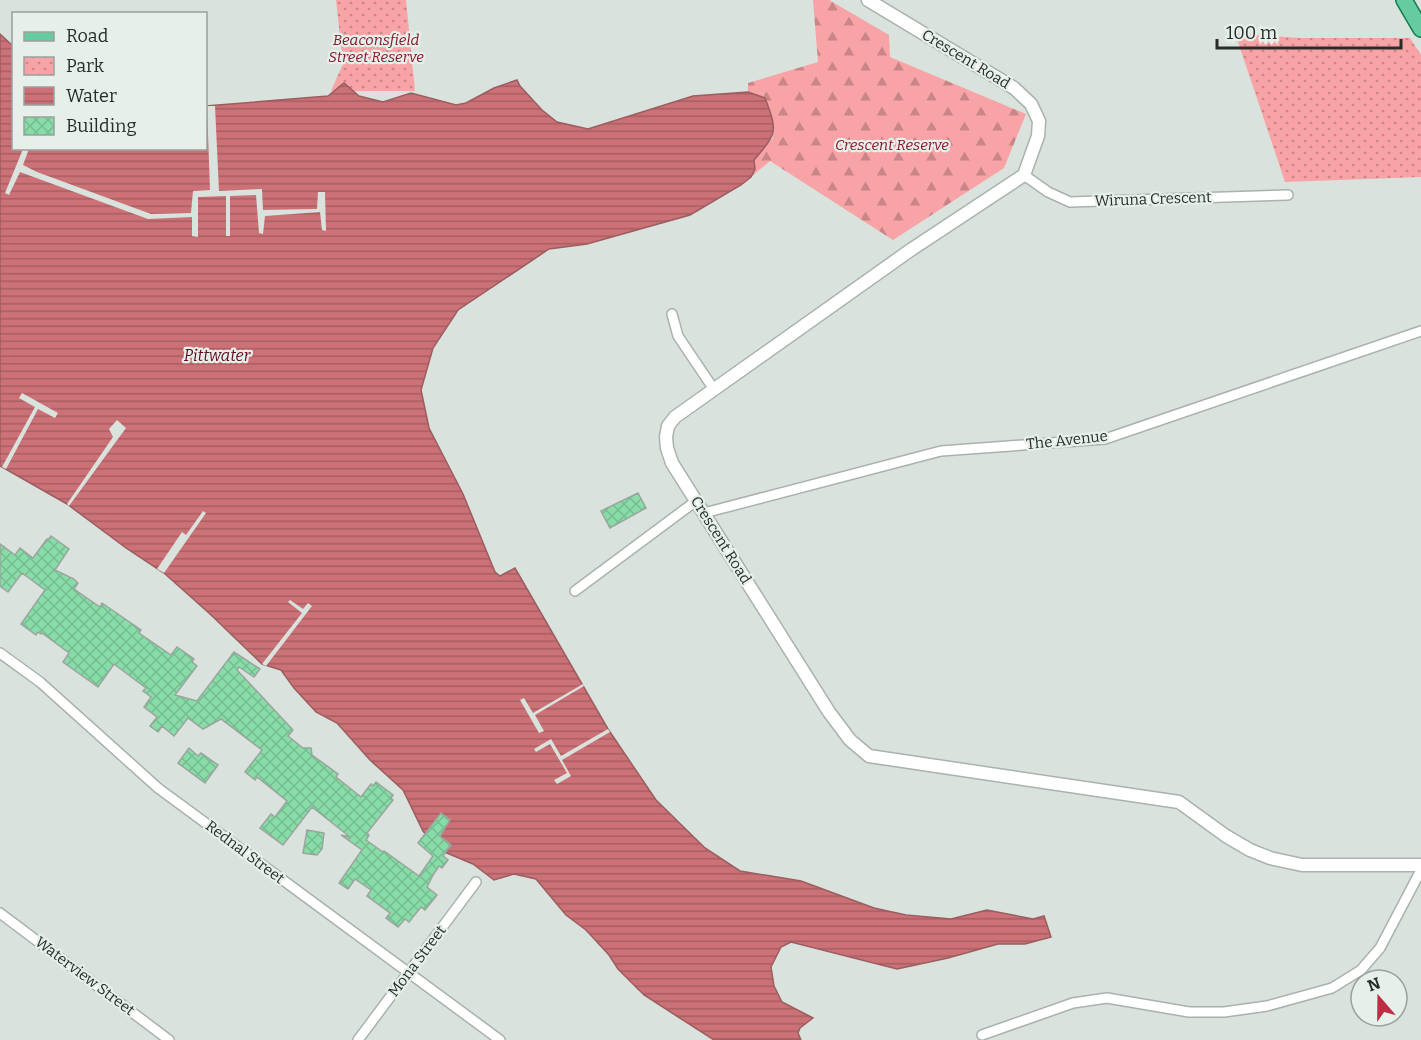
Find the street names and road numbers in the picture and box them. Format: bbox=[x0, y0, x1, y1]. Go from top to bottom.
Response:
street label: Crescent Road bbox=[919, 26, 1013, 92]
street label: Wiruna Crescent bbox=[1094, 188, 1212, 210]
street label: The Avenue bbox=[1025, 427, 1109, 453]
street label: Crescent Road bbox=[687, 493, 755, 587]
street label: Rednal Street bbox=[202, 817, 288, 888]
street label: Mona Street bbox=[384, 921, 450, 1000]
street label: Waterview Street bbox=[32, 933, 139, 1020]

